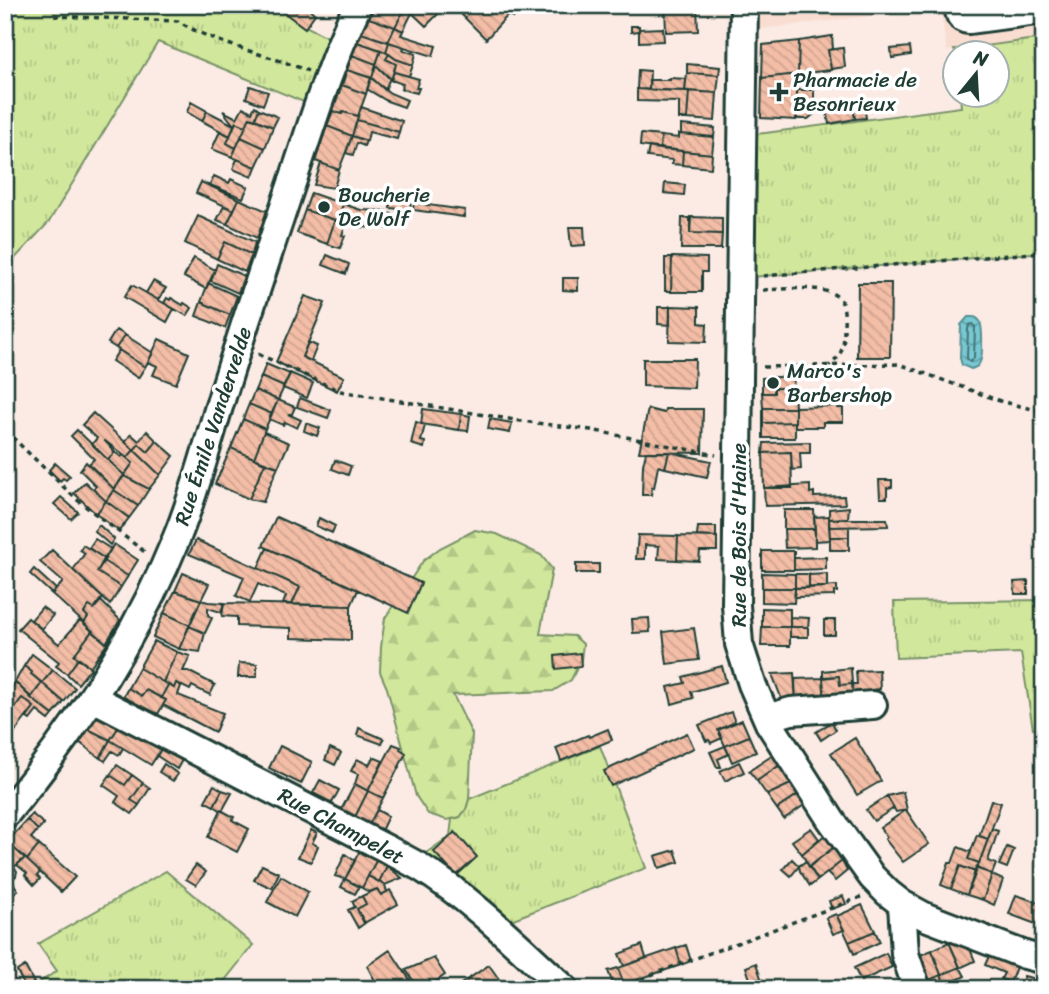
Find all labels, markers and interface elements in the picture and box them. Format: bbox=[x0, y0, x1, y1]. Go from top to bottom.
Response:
north arrow bbox=[940, 38, 1010, 108]
text: N bbox=[969, 40, 993, 76]
place label: Pharmacie de Besonrieux bbox=[793, 61, 917, 123]
marker: Pharmacie de Besonrieux bbox=[771, 84, 787, 100]
place label: Boucherie De Wolf bbox=[338, 176, 430, 238]
marker: Boucherie De Wolf bbox=[316, 199, 332, 215]
street label: Rue Émile Vandervelde bbox=[163, 321, 263, 530]
place label: Marco's Barbershop bbox=[787, 352, 892, 414]
marker: Marco's Barbershop bbox=[765, 375, 781, 391]
street label: Rue de Bois d'Haine bbox=[720, 443, 758, 627]
street label: Rue Champelet bbox=[271, 777, 411, 875]

